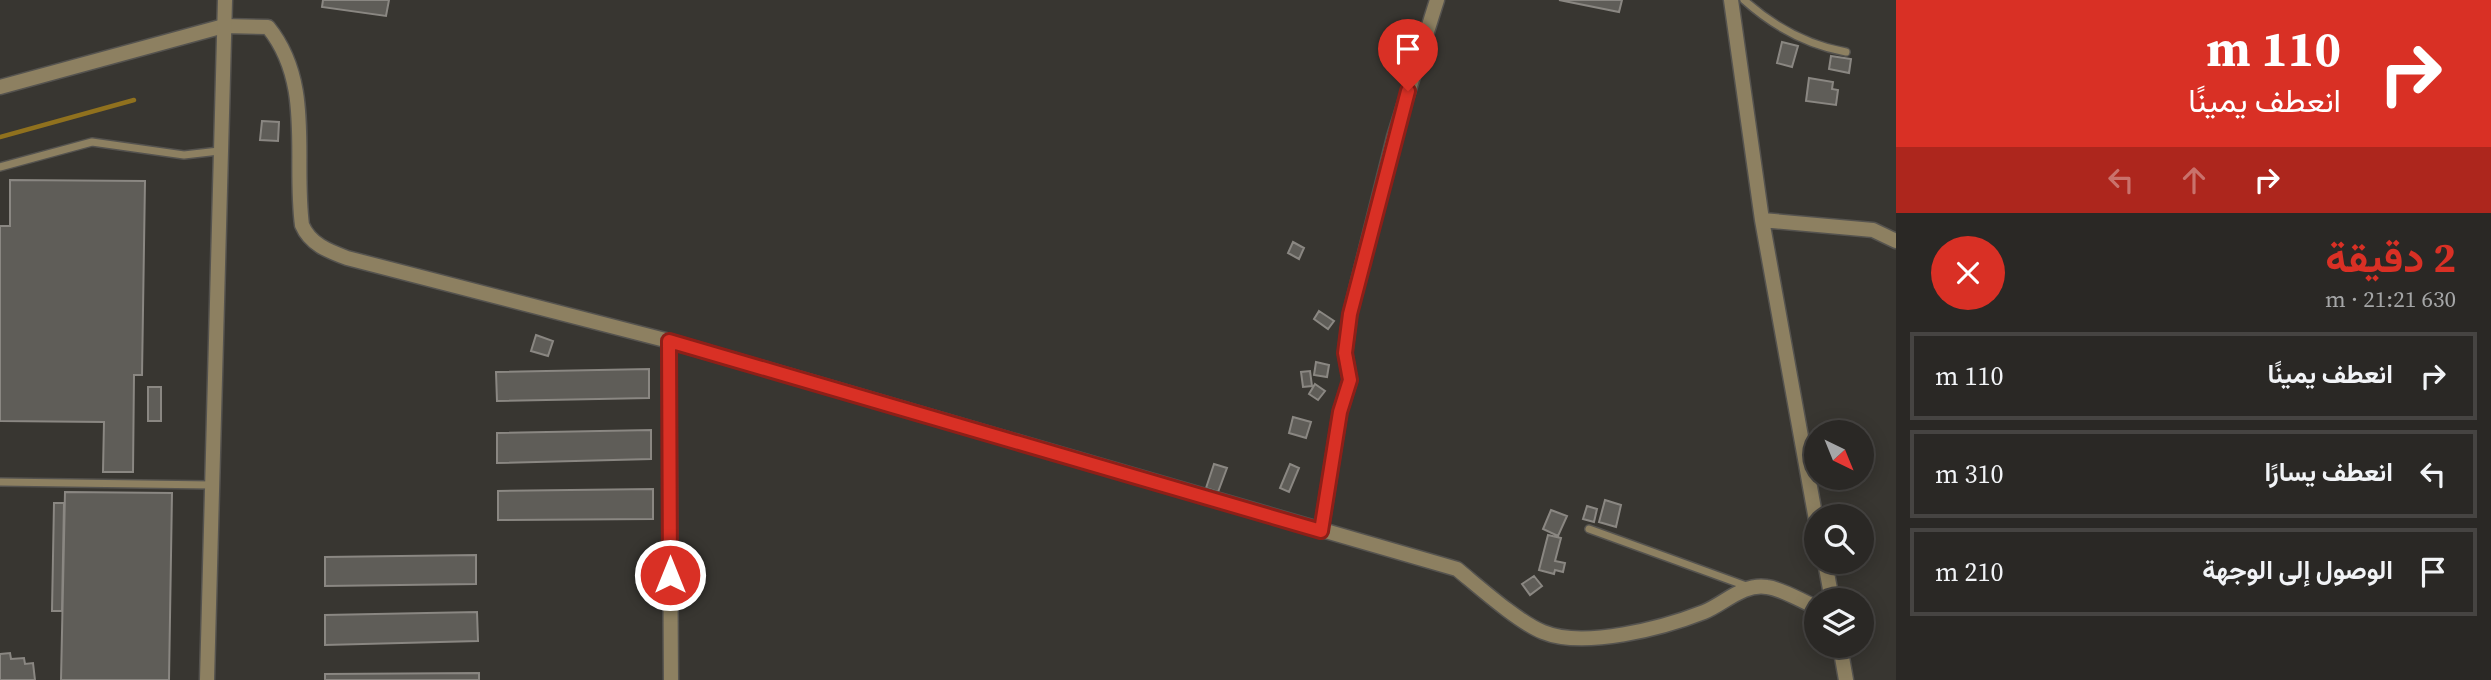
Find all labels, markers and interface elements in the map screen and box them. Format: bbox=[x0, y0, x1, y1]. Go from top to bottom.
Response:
text: 110 m bbox=[2206, 15, 2341, 82]
pin bbox=[1378, 19, 1438, 91]
icon: right bbox=[2365, 28, 2456, 119]
icon: arrive bbox=[1389, 30, 1427, 68]
text: انعطف يمينًا bbox=[2188, 79, 2341, 123]
icon: left bbox=[2102, 161, 2140, 199]
icon: ahead bbox=[2175, 161, 2213, 199]
icon: right bbox=[2248, 161, 2286, 199]
text: 2 دقيقة bbox=[2325, 228, 2456, 286]
button: close bbox=[1931, 236, 2005, 310]
text: 630 m · 21:21 bbox=[2325, 283, 2456, 315]
text: انعطف يمينًا bbox=[2268, 356, 2393, 392]
icon: right bbox=[2414, 357, 2452, 395]
text: 110 m bbox=[1935, 358, 2004, 394]
north arrow bbox=[1804, 420, 1874, 490]
map controls bbox=[1804, 420, 1874, 658]
text: انعطف يسارًا bbox=[2264, 454, 2393, 490]
icon: left bbox=[2414, 455, 2452, 493]
text: 310 m bbox=[1935, 456, 2004, 492]
button: search bbox=[1804, 504, 1874, 574]
position arrow bbox=[633, 538, 707, 612]
text: الوصول إلى الوجهة bbox=[2202, 552, 2393, 588]
icon: arrive bbox=[2414, 553, 2452, 591]
text: 210 m bbox=[1935, 554, 2004, 590]
button: layers bbox=[1804, 588, 1874, 658]

